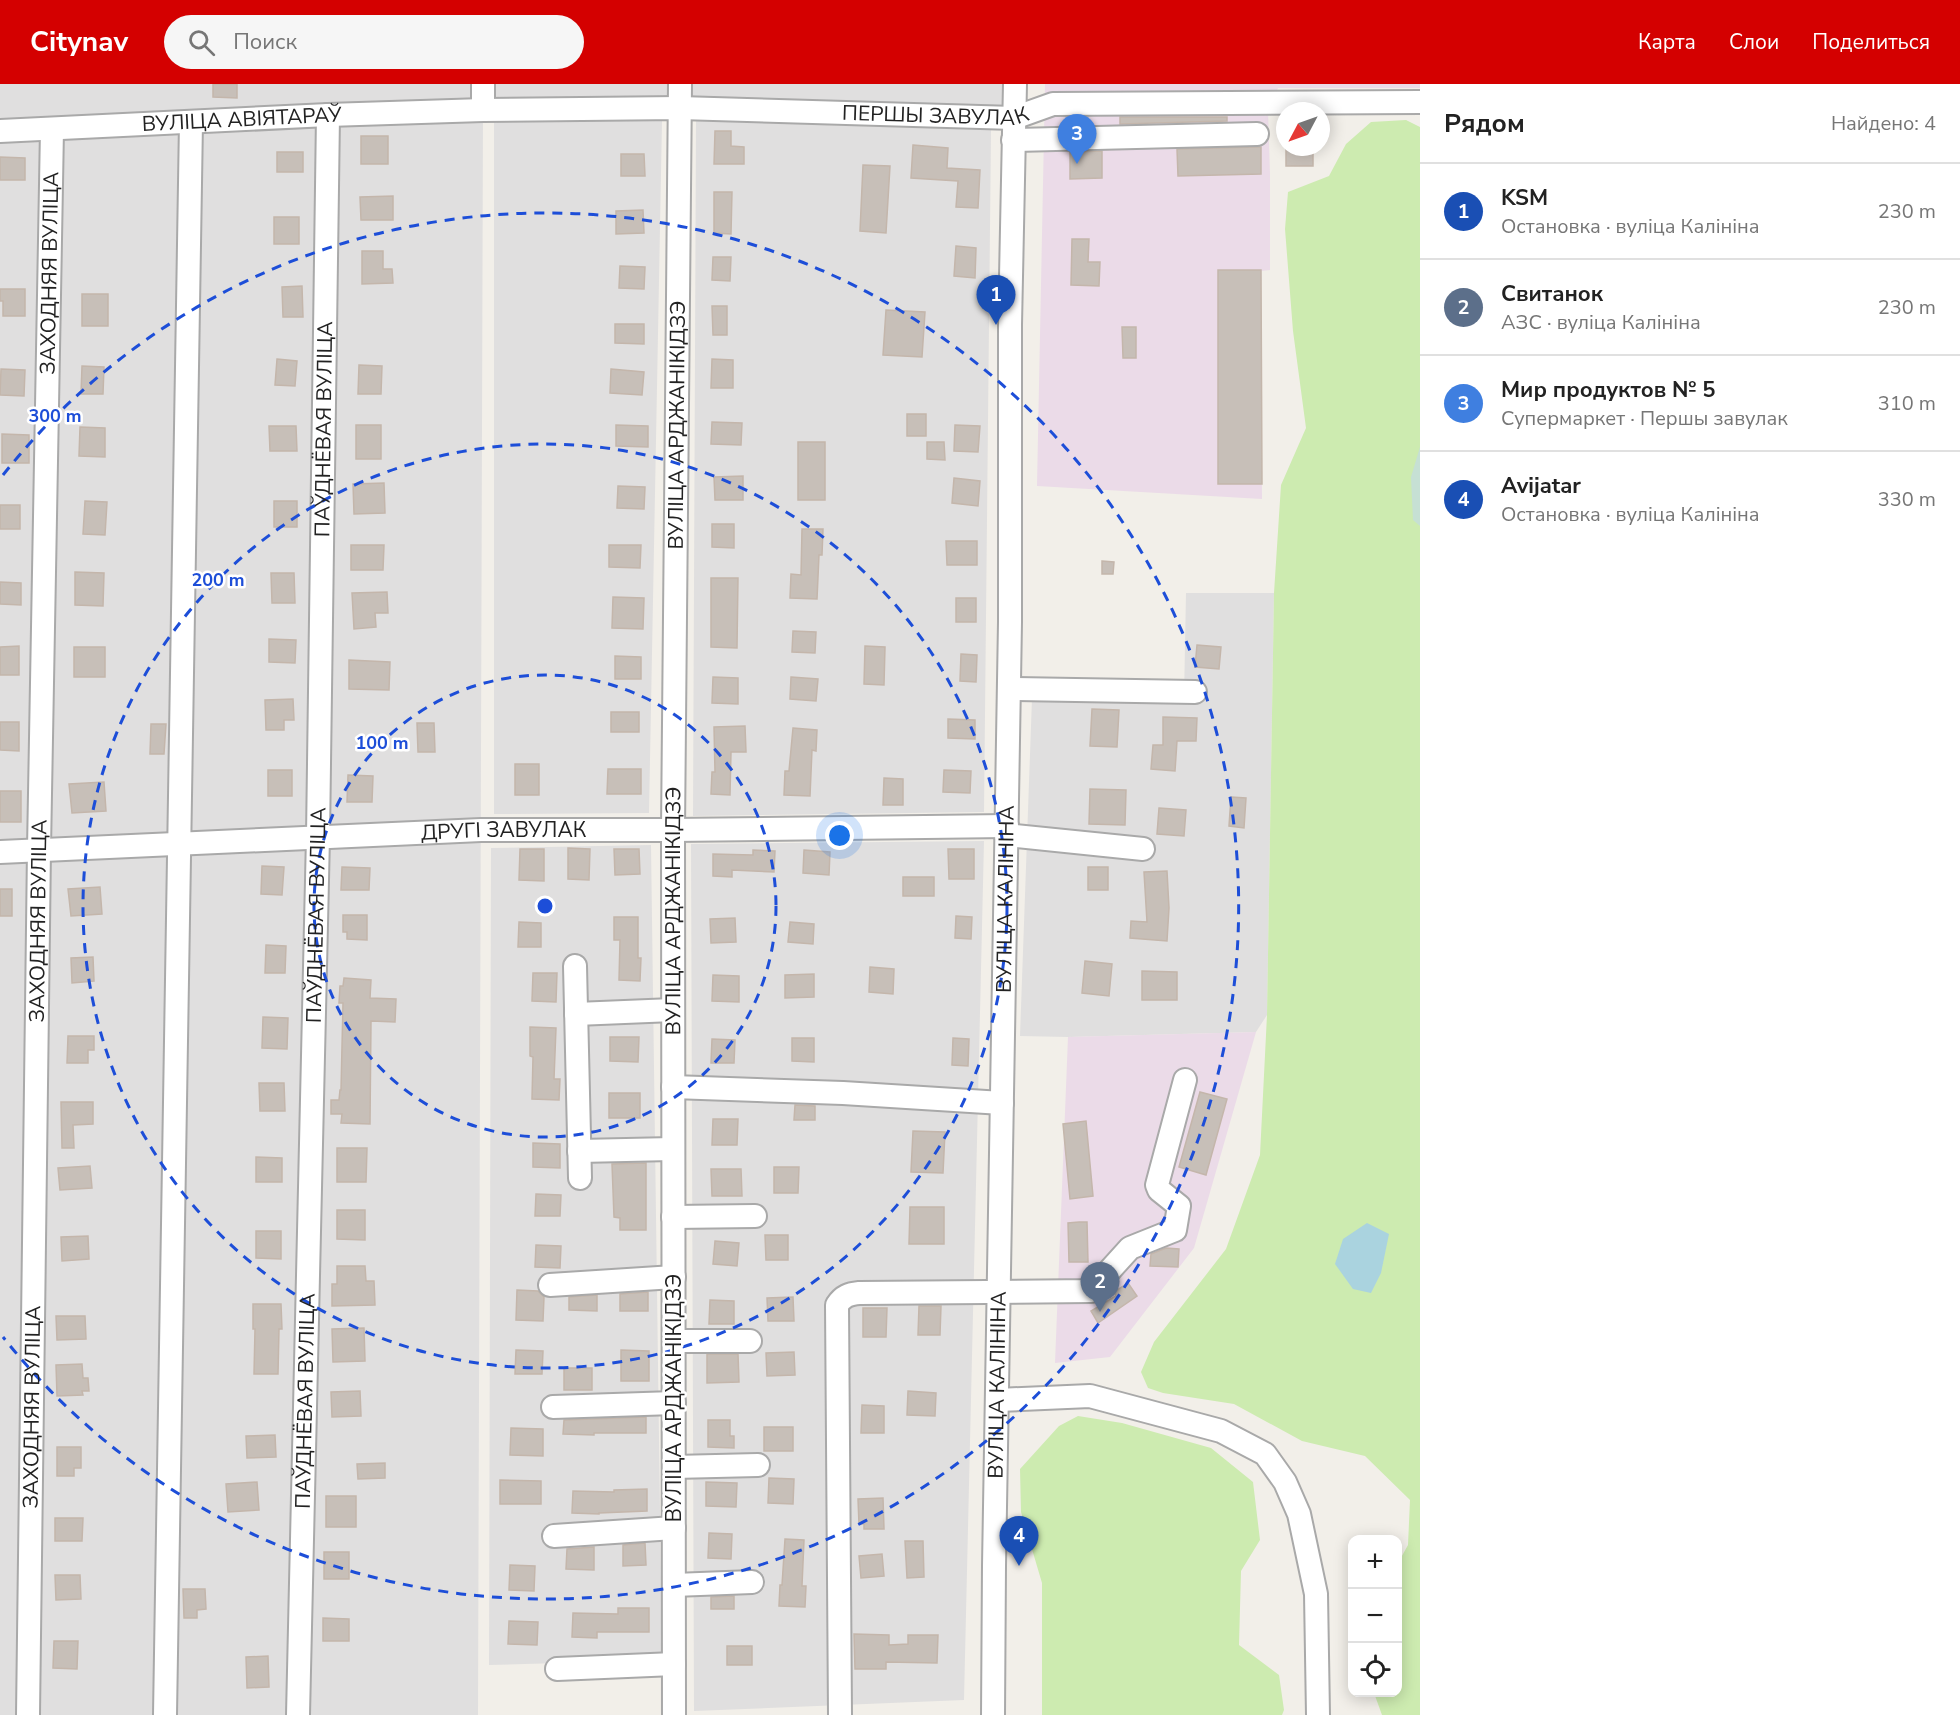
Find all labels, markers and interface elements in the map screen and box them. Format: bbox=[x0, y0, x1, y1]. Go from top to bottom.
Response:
search box bbox=[164, 15, 584, 69]
text: Citynav bbox=[30, 23, 128, 61]
icon: search bbox=[185, 26, 218, 59]
text: Поиск bbox=[233, 27, 297, 57]
text: Карта bbox=[1638, 28, 1696, 56]
text: Слои bbox=[1729, 28, 1779, 56]
text: Поделиться bbox=[1812, 28, 1930, 56]
street label: ПЕРШЫ ЗАВУЛАК bbox=[842, 99, 1033, 132]
street label: ВУЛІЦА АВІЯТАРАЎ bbox=[141, 101, 343, 138]
north arrow bbox=[1276, 102, 1330, 156]
text: Рядом bbox=[1444, 106, 1525, 141]
text: Найдено: 4 bbox=[1831, 110, 1936, 137]
pin: 3 bbox=[1058, 115, 1096, 164]
street label: ЗАХОДНЯЯ ВУЛІЦА bbox=[34, 171, 65, 375]
text: KSM bbox=[1501, 183, 1548, 213]
text: 1 bbox=[1458, 198, 1470, 225]
text: 230 m bbox=[1878, 198, 1936, 225]
text: Остановка · вуліца Калініна bbox=[1501, 213, 1760, 240]
pin: 1 bbox=[976, 276, 1016, 325]
text: Свитанок bbox=[1501, 279, 1603, 309]
text: 2 bbox=[1458, 294, 1470, 321]
text: 230 m bbox=[1878, 294, 1936, 321]
street label: ВУЛІЦА АРДЖАНІКІДЗЭ bbox=[662, 301, 692, 550]
text: АЗС · вуліца Калініна bbox=[1501, 309, 1701, 336]
street label: ПАЎДНЁВАЯ ВУЛІЦА bbox=[308, 321, 339, 537]
text: Мир продуктов № 5 bbox=[1501, 375, 1716, 405]
text: 3 bbox=[1458, 390, 1470, 417]
text: 310 m bbox=[1878, 390, 1936, 417]
text: 300 m bbox=[28, 404, 82, 428]
text: Супермаркет · Першы завулак bbox=[1501, 405, 1788, 432]
text: Avijatar bbox=[1501, 471, 1581, 501]
text: 4 bbox=[1458, 486, 1470, 513]
text: 330 m bbox=[1878, 486, 1936, 513]
text: Остановка · вуліца Калініна bbox=[1501, 501, 1760, 528]
text: 200 m bbox=[191, 568, 245, 592]
text: 100 m bbox=[355, 731, 409, 755]
street label: ВУЛІЦА АРДЖАНІКІДЗЭ bbox=[659, 786, 687, 1035]
street label: ВУЛІЦА КАЛІНІНА bbox=[990, 805, 1021, 993]
street label: ПАЎДНЁВАЯ ВУЛІЦА bbox=[300, 807, 332, 1023]
street label: ДРУГІ ЗАВУЛАК bbox=[420, 816, 587, 847]
street label: ЗАХОДНЯЯ ВУЛІЦА bbox=[23, 819, 54, 1023]
your location bbox=[825, 821, 854, 850]
centre of rings bbox=[535, 896, 555, 916]
pin: 2 bbox=[1080, 1262, 1120, 1312]
street label: ВУЛІЦА АРДЖАНІКІДЗЭ bbox=[660, 1274, 688, 1522]
street label: ВУЛІЦА КАЛІНІНА bbox=[981, 1291, 1013, 1479]
street label: ПАЎДНЁВАЯ ВУЛІЦА bbox=[289, 1293, 322, 1509]
street label: ЗАХОДНЯЯ ВУЛІЦА bbox=[17, 1305, 47, 1509]
pin: 4 bbox=[1000, 1516, 1038, 1566]
map controls bbox=[1348, 1535, 1402, 1697]
button: + bbox=[1348, 1535, 1402, 1589]
button: − bbox=[1348, 1589, 1402, 1643]
button: locate bbox=[1348, 1643, 1402, 1697]

